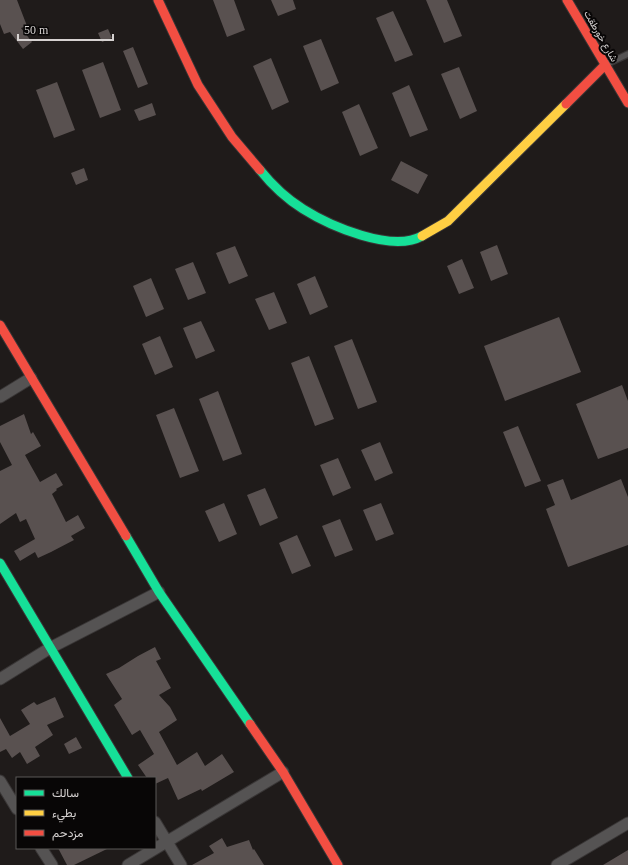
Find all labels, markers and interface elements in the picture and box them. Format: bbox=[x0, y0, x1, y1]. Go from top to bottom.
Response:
street label: شارع خورطقت bbox=[581, 8, 620, 64]
scale bar bbox=[18, 16, 113, 42]
text: 50 m bbox=[24, 23, 49, 37]
legend bbox=[16, 777, 156, 849]
text: سالك bbox=[52, 786, 79, 800]
text: بطيء bbox=[52, 806, 76, 823]
text: مزدحم bbox=[52, 826, 83, 841]

